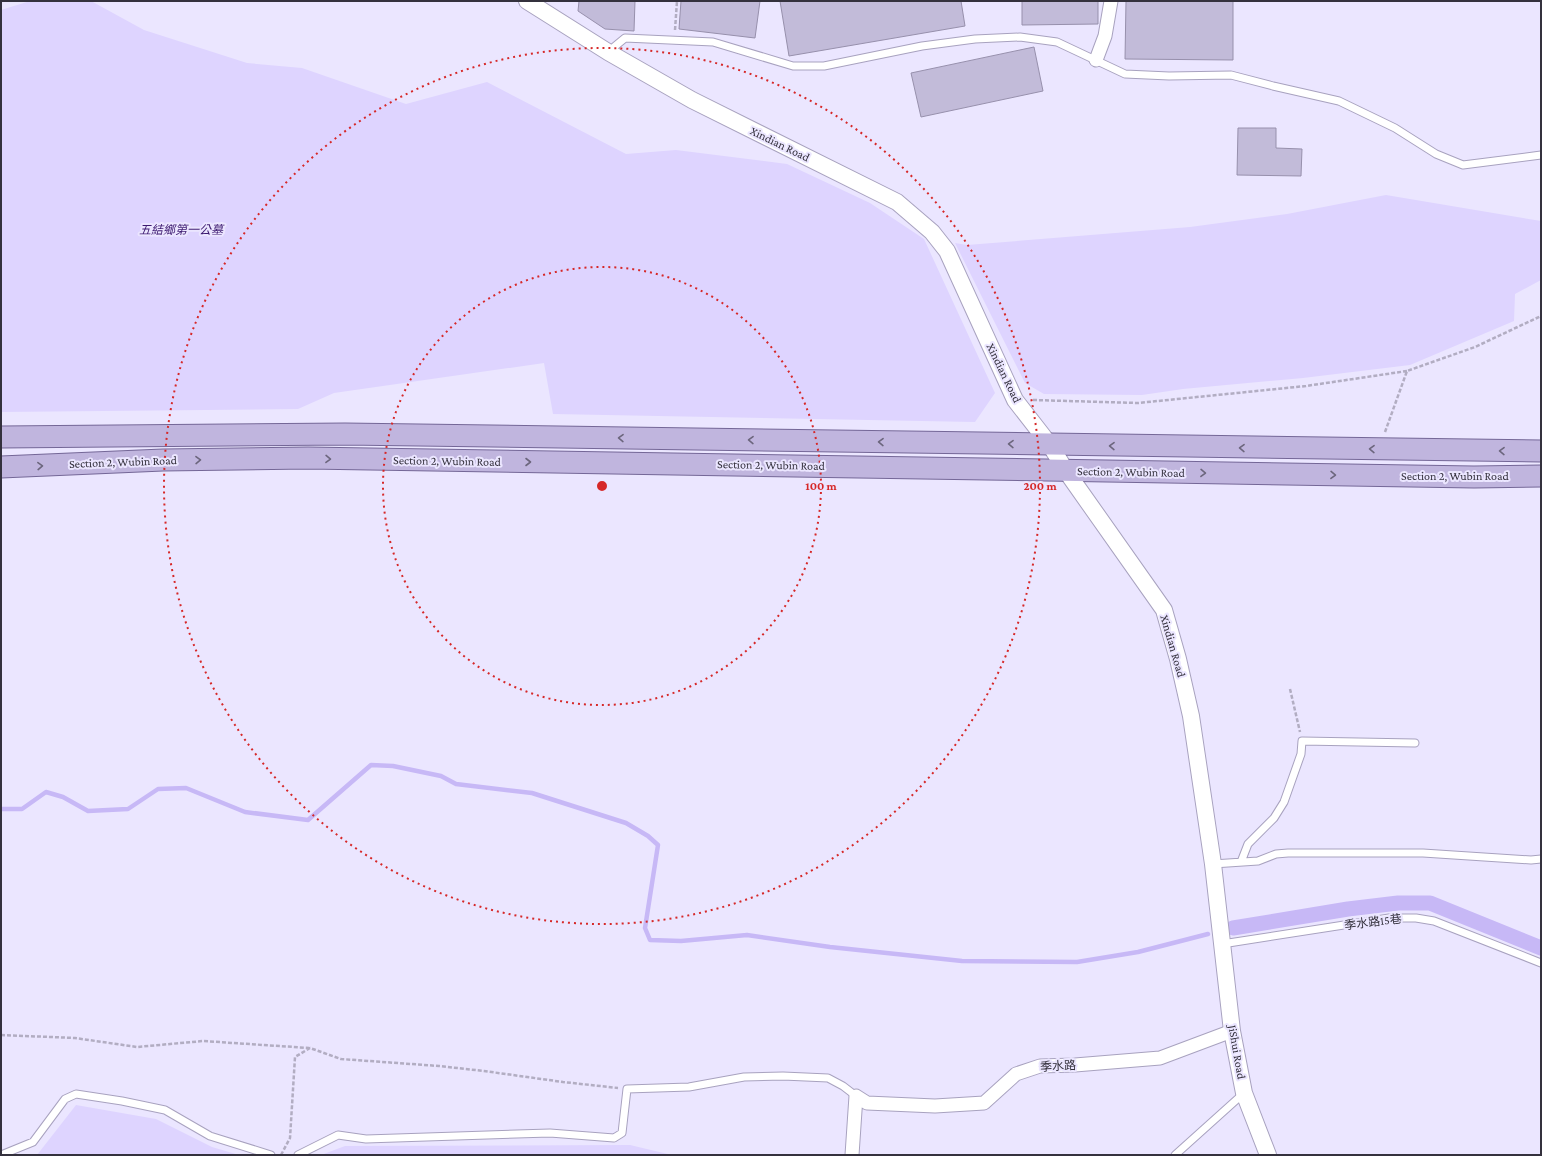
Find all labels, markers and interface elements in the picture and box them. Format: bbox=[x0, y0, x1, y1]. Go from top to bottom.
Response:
street label: Xindian Road bbox=[748, 124, 813, 165]
park label: 五結鄉第一公墓 bbox=[139, 223, 225, 237]
street label: Xindian Road bbox=[984, 341, 1025, 406]
one-way arrow bbox=[618, 434, 624, 443]
one-way arrow bbox=[748, 436, 754, 445]
one-way arrow bbox=[878, 438, 884, 446]
one-way arrow bbox=[1008, 440, 1014, 448]
one-way arrow bbox=[1109, 442, 1115, 450]
one-way arrow bbox=[1239, 444, 1245, 452]
one-way arrow bbox=[1369, 445, 1375, 453]
one-way arrow bbox=[1499, 447, 1505, 455]
street label: Section 2, Wubin Road bbox=[69, 453, 178, 471]
street label: Section 2, Wubin Road bbox=[393, 453, 502, 469]
one-way arrow bbox=[325, 455, 331, 463]
one-way arrow bbox=[195, 456, 201, 464]
street label: Section 2, Wubin Road bbox=[717, 457, 826, 473]
one-way arrow bbox=[525, 458, 531, 466]
one-way arrow bbox=[37, 461, 43, 470]
street label: Section 2, Wubin Road bbox=[1077, 464, 1186, 480]
one-way arrow bbox=[1200, 469, 1206, 477]
street label: Section 2, Wubin Road bbox=[1401, 469, 1510, 483]
one-way arrow bbox=[1330, 471, 1336, 479]
centre of rings bbox=[595, 479, 609, 493]
text: 100 m bbox=[805, 479, 838, 493]
text: 200 m bbox=[1023, 479, 1057, 493]
street label: Xindian Road bbox=[1157, 613, 1189, 680]
street label: 季水路15巷 bbox=[1344, 912, 1402, 932]
street label: JiShui Road bbox=[1225, 1023, 1249, 1081]
street label: 季水路 bbox=[1040, 1058, 1076, 1074]

